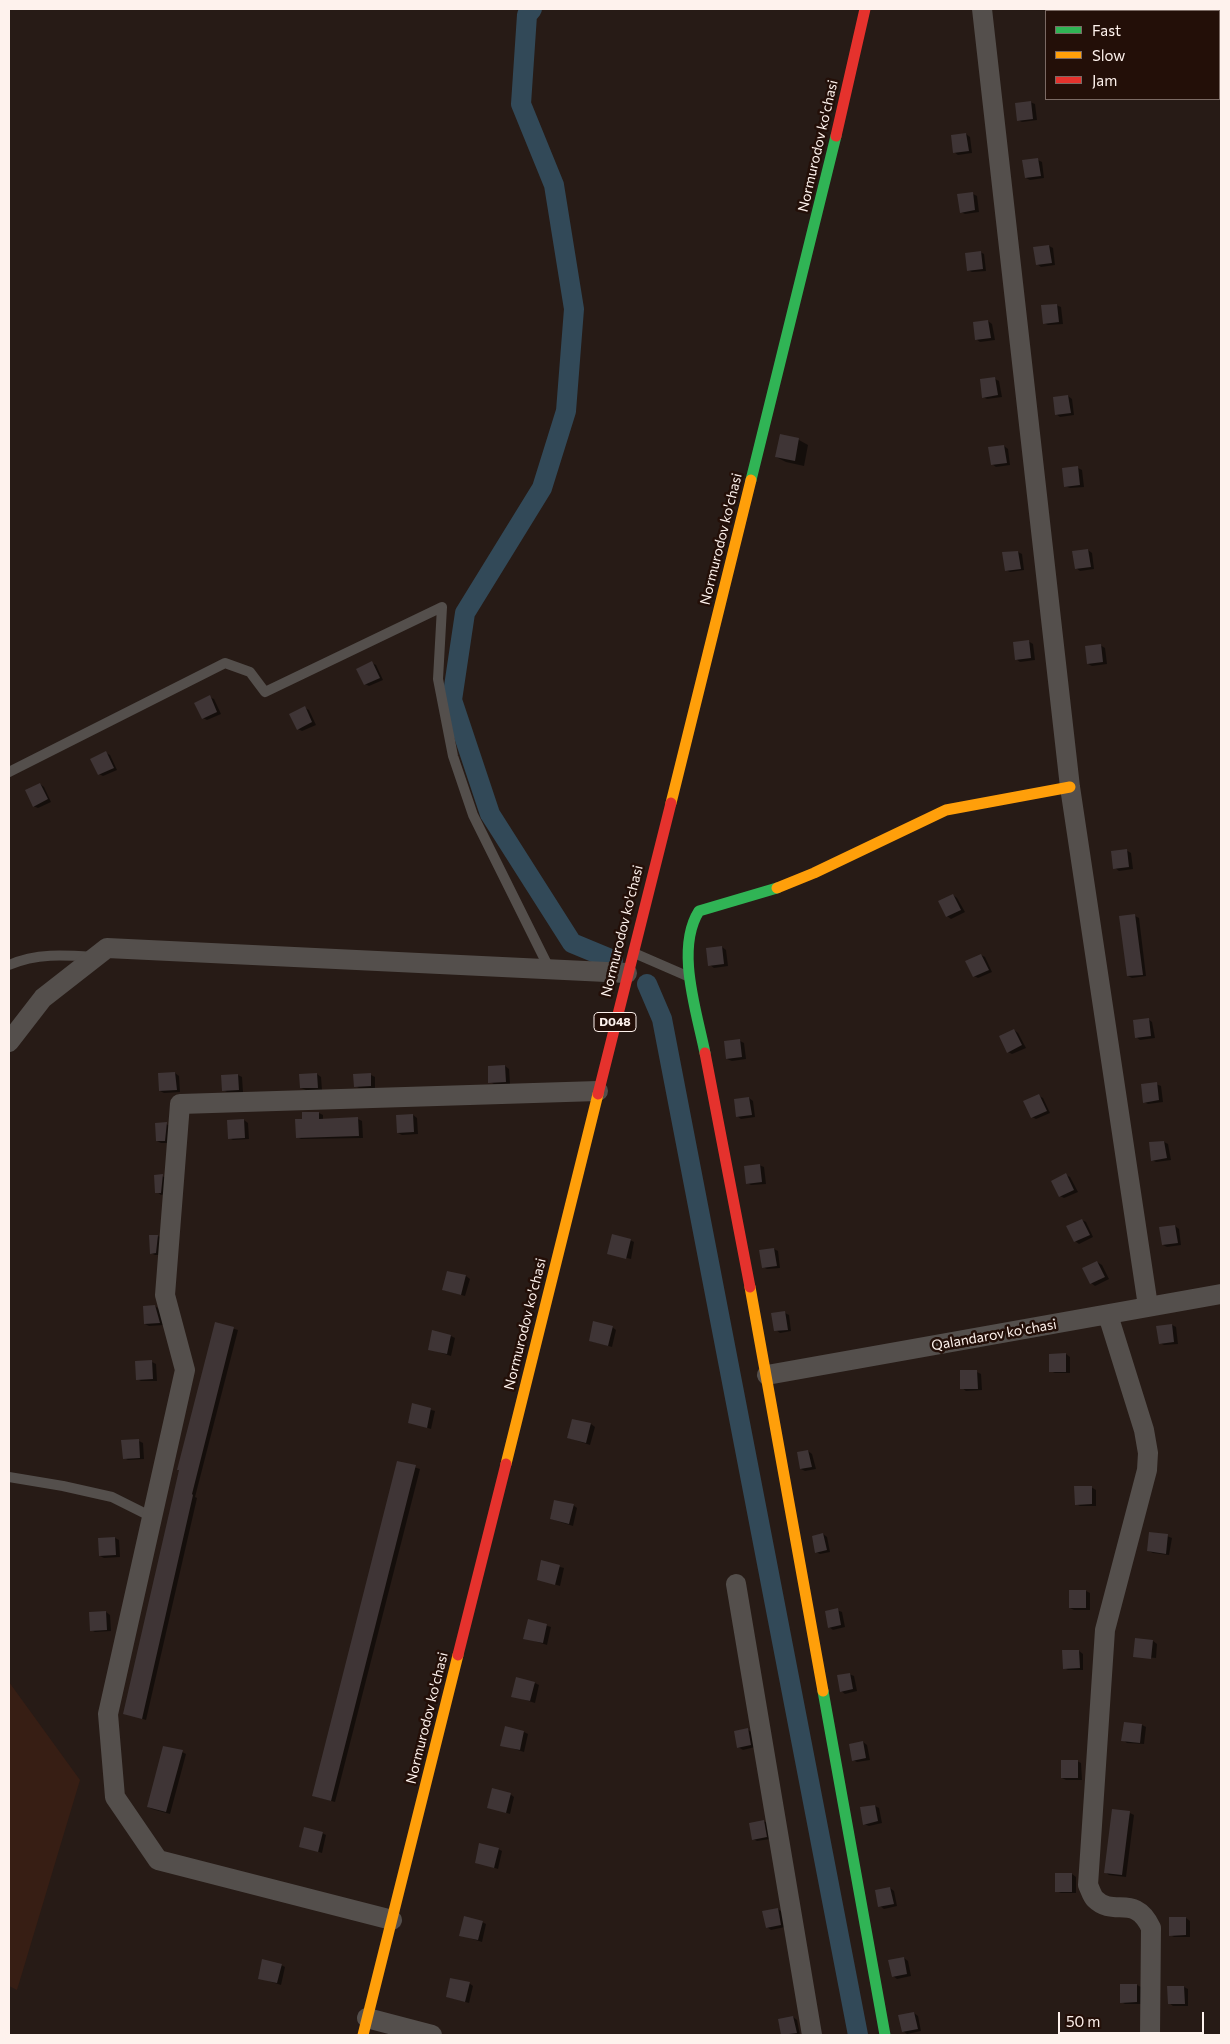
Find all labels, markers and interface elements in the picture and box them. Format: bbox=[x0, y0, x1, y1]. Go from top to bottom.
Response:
legend bbox=[1045, 10, 1220, 100]
text: Fast bbox=[1092, 21, 1121, 39]
text: Slow bbox=[1092, 46, 1125, 64]
text: Jam bbox=[1092, 71, 1117, 89]
street label: Normurodov ko'chasi bbox=[795, 78, 841, 214]
street label: Normurodov ko'chasi bbox=[697, 471, 745, 607]
street label: Normurodov ko'chasi bbox=[598, 863, 646, 999]
road number: D048 bbox=[594, 1012, 636, 1032]
street label: Normurodov ko'chasi bbox=[501, 1256, 549, 1392]
street label: Qalandarov ko'chasi bbox=[930, 1316, 1058, 1354]
street label: Normurodov ko'chasi bbox=[403, 1650, 451, 1786]
scale bar bbox=[1060, 2002, 1206, 2034]
text: 50 m bbox=[1066, 2012, 1100, 2030]

